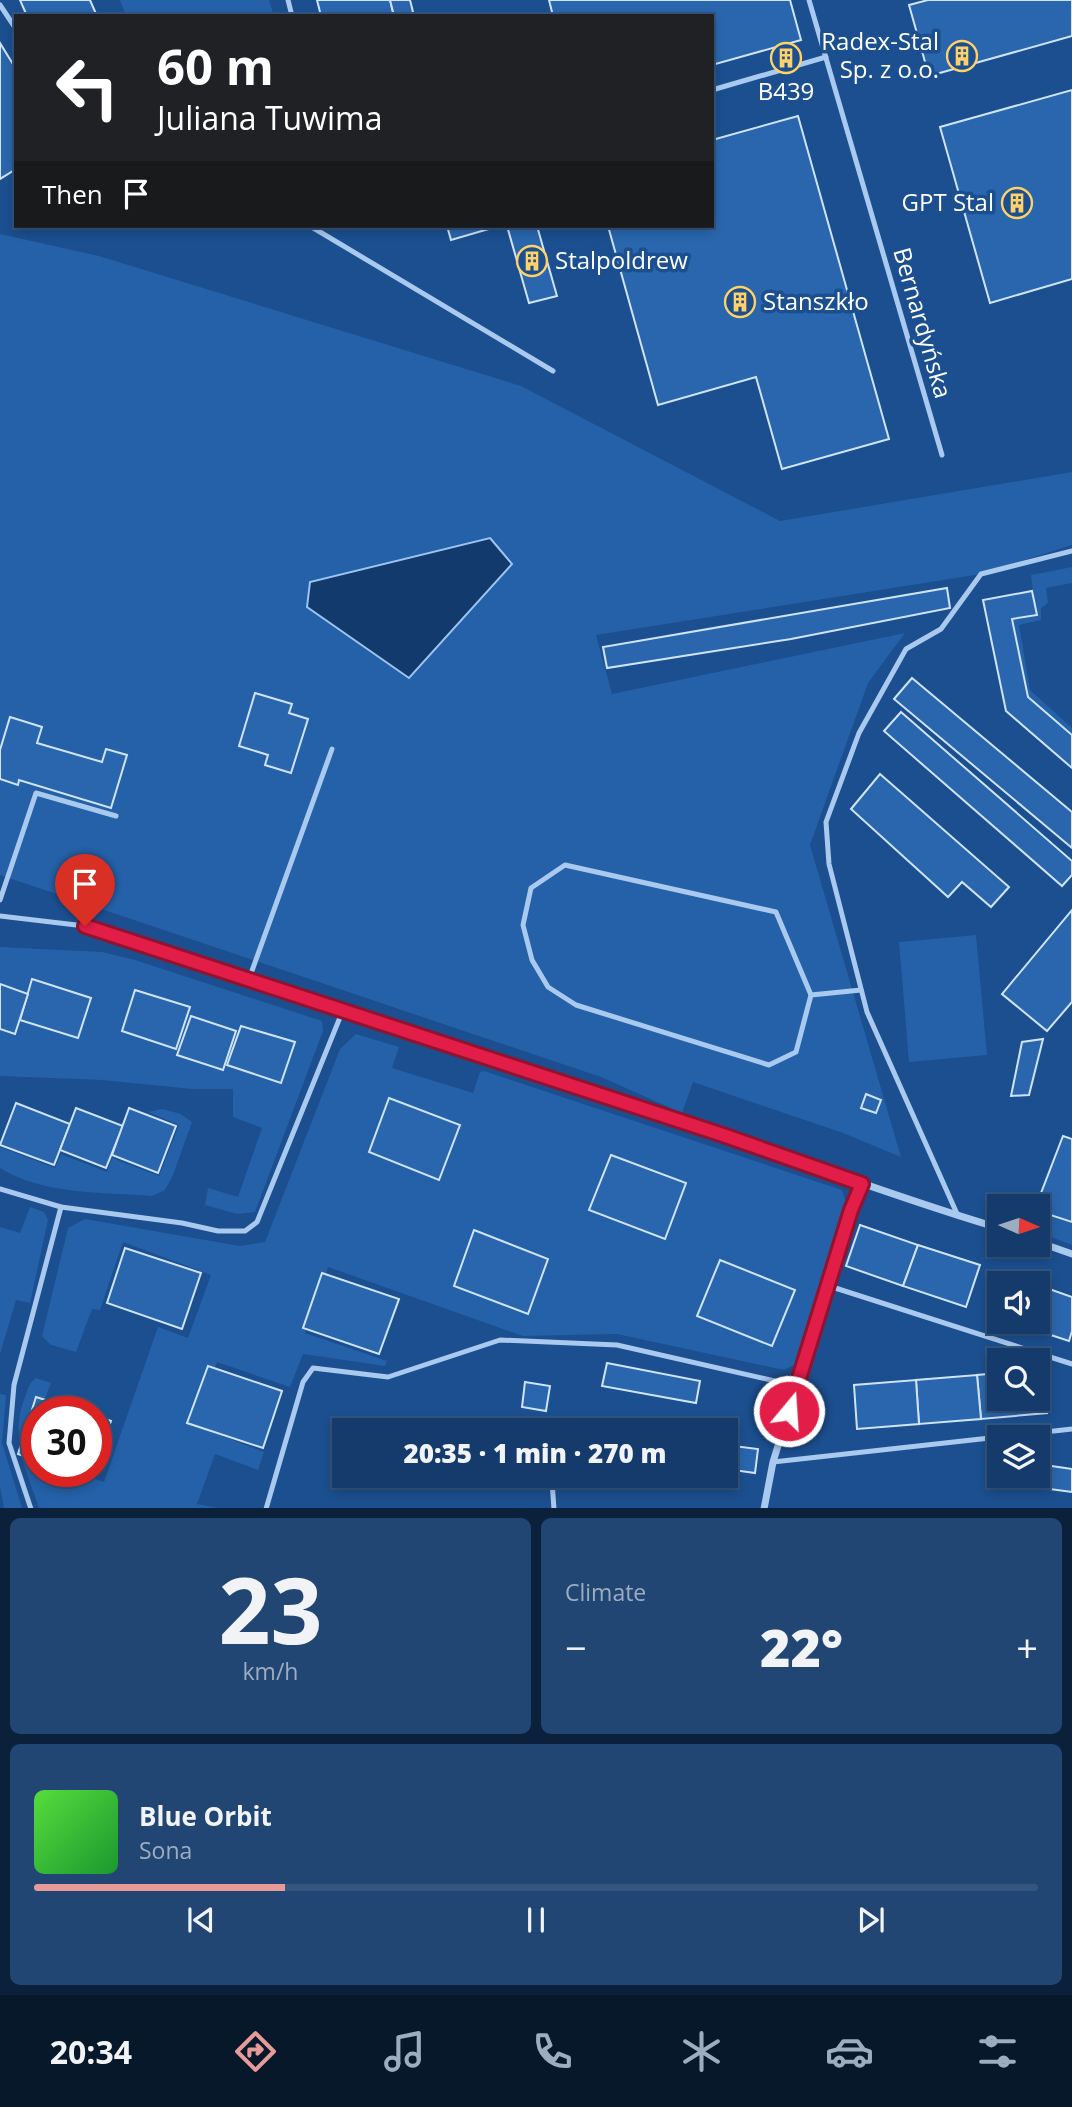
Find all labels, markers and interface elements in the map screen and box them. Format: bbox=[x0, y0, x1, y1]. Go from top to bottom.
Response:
place label: Radex-Stal Sp. z o.o. bbox=[821, 24, 939, 85]
text: 60 m bbox=[157, 33, 274, 99]
building icon: Radex-Stal Sp. z o.o. bbox=[945, 39, 979, 73]
building icon: B439 bbox=[769, 41, 803, 75]
icon: left bbox=[42, 42, 133, 133]
place label: B439 bbox=[758, 74, 814, 107]
text: Juliana Tuwima bbox=[157, 96, 382, 139]
icon: arrive bbox=[117, 175, 155, 213]
text: Then bbox=[42, 176, 103, 212]
place label: GPT Stal bbox=[902, 185, 994, 218]
building icon: GPT Stal bbox=[1000, 186, 1034, 220]
place label: Stalpoldrew bbox=[555, 243, 688, 276]
street label: Bernardyńska bbox=[886, 243, 961, 402]
building icon: Stalpoldrew bbox=[515, 244, 549, 278]
place label: Stanszkło bbox=[763, 284, 869, 317]
building icon: Stanszkło bbox=[723, 285, 757, 319]
pin bbox=[55, 854, 115, 926]
icon: arrive bbox=[66, 865, 104, 903]
north arrow bbox=[987, 1194, 1050, 1256]
map controls bbox=[987, 1194, 1050, 1488]
button: sound bbox=[987, 1271, 1050, 1334]
button: search bbox=[987, 1348, 1050, 1411]
position arrow bbox=[752, 1374, 826, 1448]
speed limit sign: 30 bbox=[21, 1396, 112, 1487]
button: layers bbox=[987, 1425, 1050, 1488]
text: 20:35 · 1 min · 270 m bbox=[404, 1435, 666, 1471]
text: 23 bbox=[218, 1547, 323, 1671]
text: Climate bbox=[565, 1576, 646, 1608]
text: 22° bbox=[760, 1611, 843, 1682]
text: − bbox=[565, 1621, 587, 1673]
text: + bbox=[1016, 1621, 1038, 1673]
text: km/h bbox=[243, 1655, 298, 1687]
text: Blue Orbit bbox=[139, 1798, 272, 1834]
text: Sona bbox=[139, 1834, 192, 1866]
icon: previous bbox=[182, 1901, 220, 1939]
icon: pause bbox=[517, 1901, 555, 1939]
icon: next bbox=[852, 1901, 890, 1939]
icon: directions bbox=[231, 2027, 280, 2076]
icon: music bbox=[380, 2027, 429, 2076]
icon: phone bbox=[528, 2027, 577, 2076]
icon: climate bbox=[677, 2027, 726, 2076]
icon: car bbox=[825, 2027, 874, 2076]
icon: filters bbox=[973, 2027, 1022, 2076]
text: 20:34 bbox=[50, 2030, 132, 2073]

